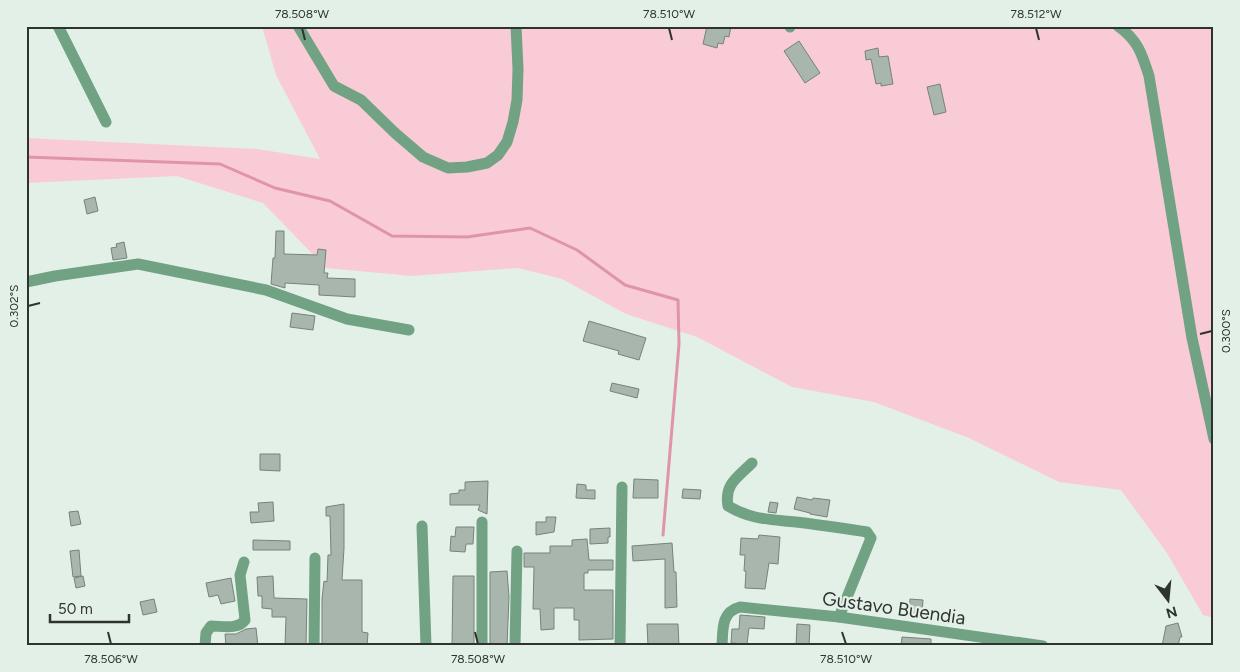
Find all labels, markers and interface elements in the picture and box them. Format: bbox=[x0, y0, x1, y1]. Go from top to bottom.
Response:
text: 78.508°W bbox=[275, 7, 330, 21]
text: 78.510°W bbox=[643, 7, 695, 21]
text: 78.512°W bbox=[1011, 7, 1062, 21]
text: 0.302°S bbox=[7, 285, 21, 327]
text: 0.300°S bbox=[1219, 309, 1233, 353]
north arrow bbox=[1142, 574, 1192, 624]
street label: Gustavo Buendia bbox=[821, 587, 967, 629]
scale bar bbox=[50, 592, 129, 624]
text: 50 m bbox=[58, 600, 93, 618]
text: N bbox=[1164, 602, 1179, 622]
text: 78.506°W bbox=[84, 652, 138, 666]
text: 78.508°W bbox=[451, 652, 506, 666]
text: 78.510°W bbox=[820, 652, 872, 666]

